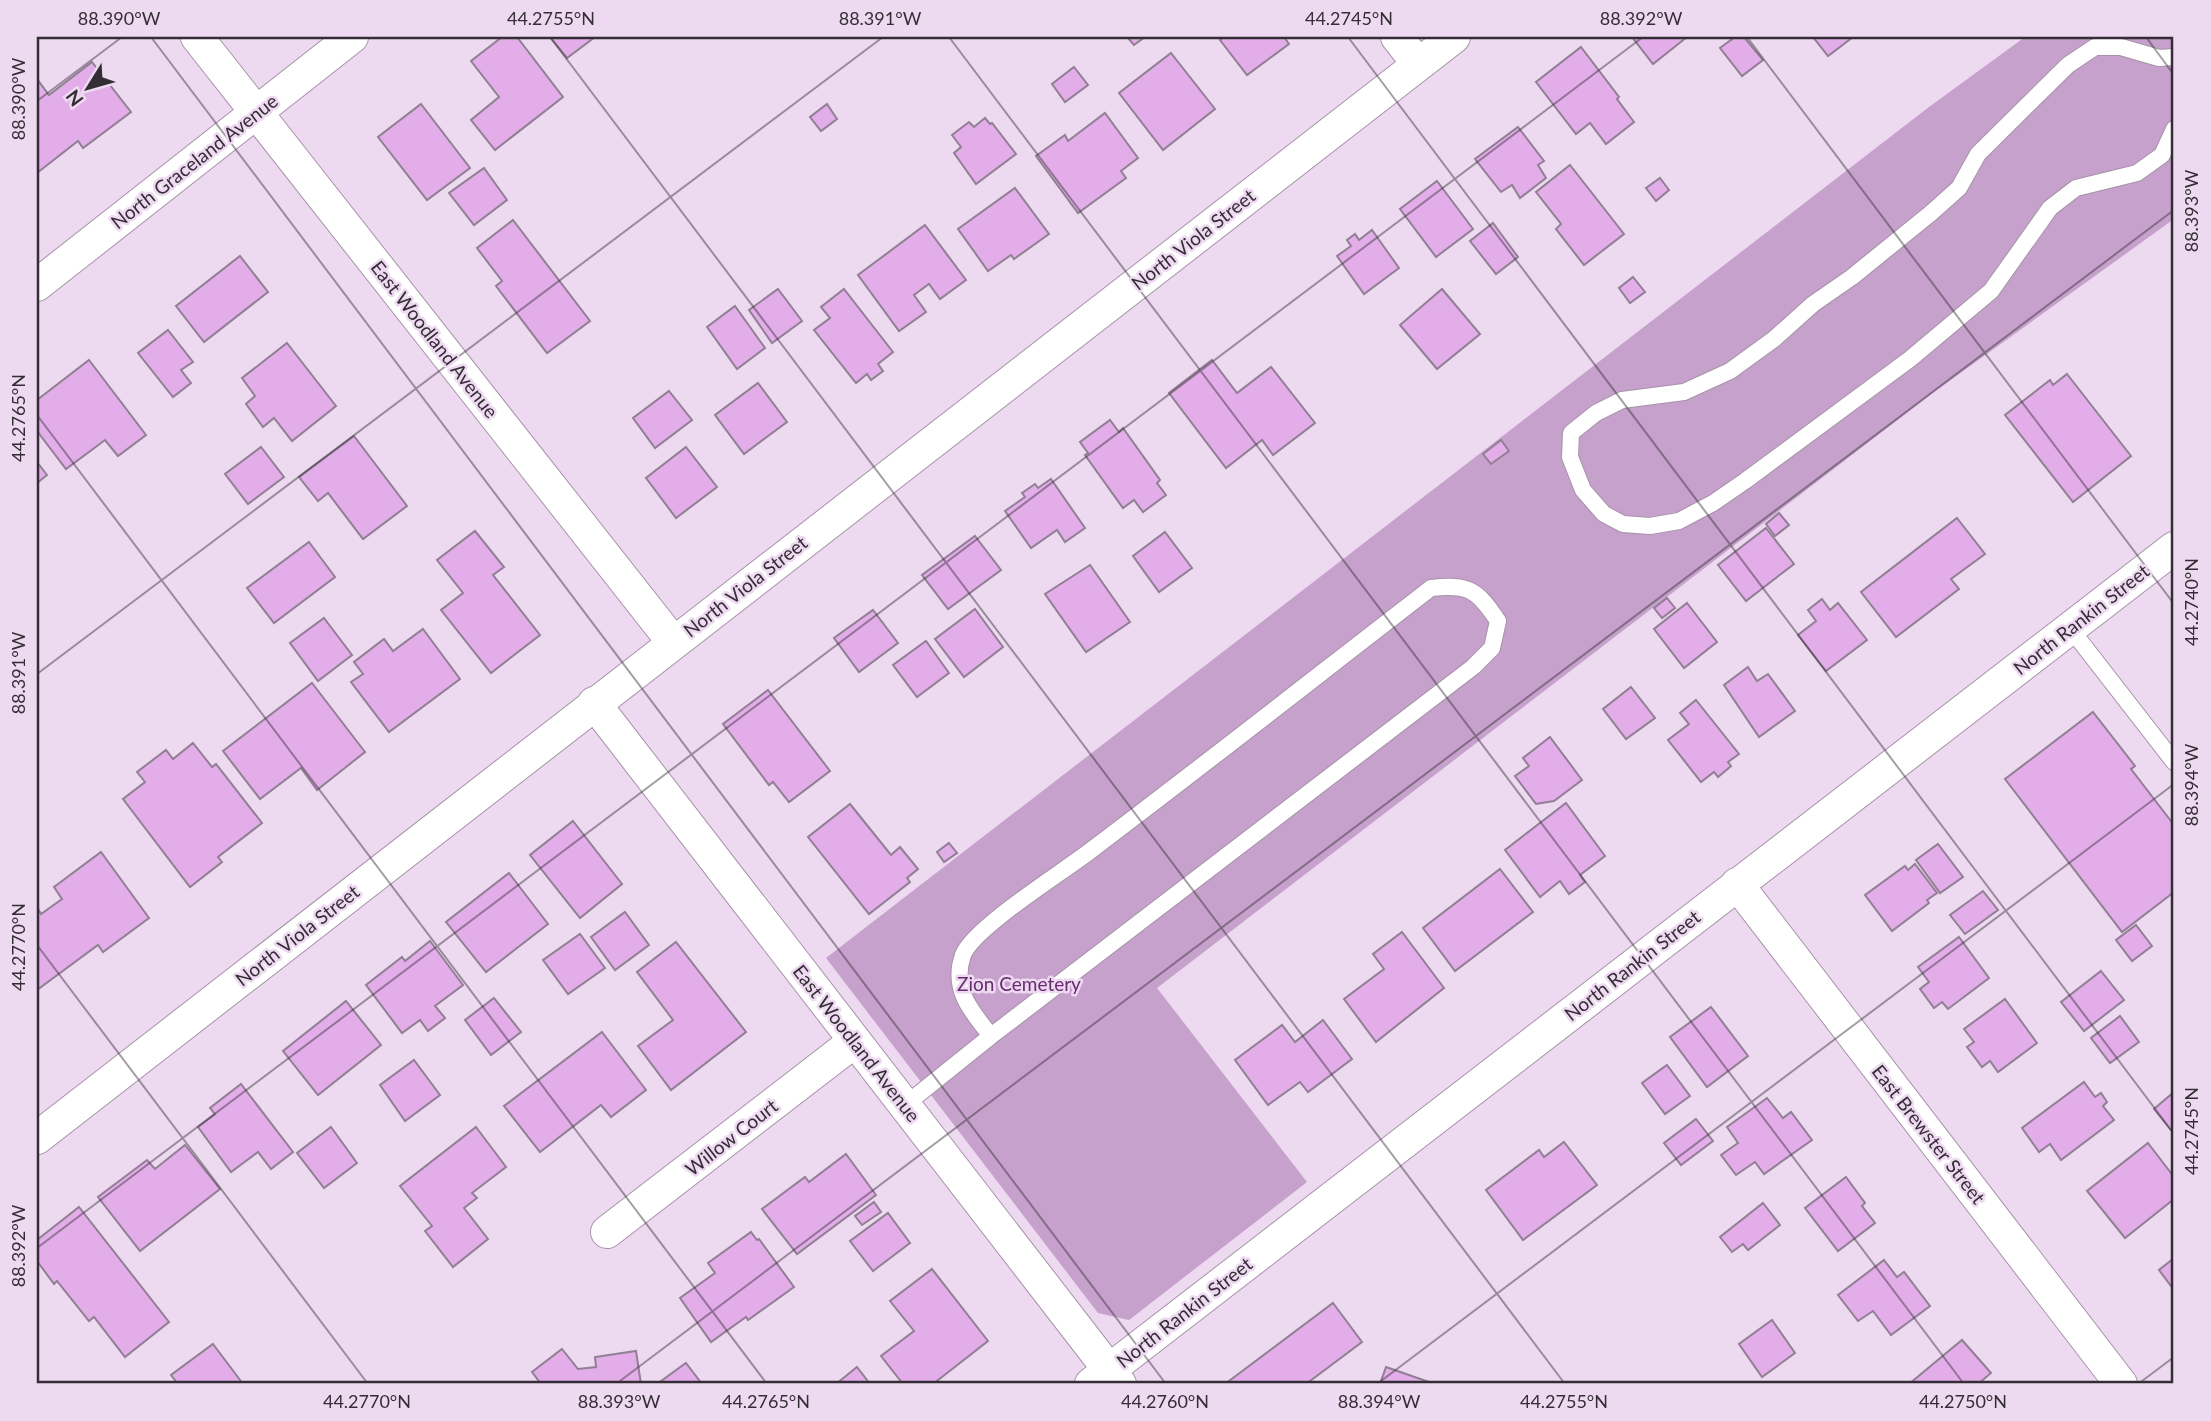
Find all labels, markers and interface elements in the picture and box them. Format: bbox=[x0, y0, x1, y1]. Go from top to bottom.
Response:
text: 88.390°W bbox=[78, 7, 161, 29]
text: 44.2755°N bbox=[507, 7, 595, 29]
text: 88.391°W bbox=[839, 7, 922, 29]
text: 44.2745°N bbox=[1305, 7, 1393, 29]
text: 88.392°W bbox=[1600, 7, 1683, 29]
north arrow bbox=[52, 52, 122, 122]
text: 88.390°W bbox=[7, 57, 29, 140]
text: N bbox=[60, 86, 88, 111]
street label: North Graceland Avenue bbox=[106, 89, 282, 233]
text: 88.393°W bbox=[2180, 169, 2202, 252]
street label: North Viola Street bbox=[1127, 183, 1260, 294]
street label: East Woodland Avenue bbox=[367, 256, 503, 422]
text: 44.2765°N bbox=[7, 374, 29, 462]
street label: North Viola Street bbox=[679, 530, 812, 641]
text: 44.2740°N bbox=[2180, 558, 2202, 646]
street label: North Rankin Street bbox=[2009, 559, 2154, 679]
text: 88.391°W bbox=[7, 631, 29, 714]
text: 88.394°W bbox=[2180, 743, 2202, 826]
street label: North Viola Street bbox=[231, 879, 364, 990]
text: 44.2770°N bbox=[7, 903, 29, 991]
street label: North Rankin Street bbox=[1560, 905, 1705, 1025]
street label: East Woodland Avenue bbox=[789, 960, 925, 1126]
park label: Zion Cemetery bbox=[957, 972, 1081, 995]
street label: East Brewster Street bbox=[1868, 1060, 1991, 1208]
text: 44.2745°N bbox=[2180, 1087, 2202, 1175]
street label: Willow Court bbox=[680, 1094, 782, 1180]
text: 88.392°W bbox=[7, 1204, 29, 1287]
street label: North Rankin Street bbox=[1112, 1252, 1257, 1372]
text: 44.2770°N bbox=[323, 1390, 411, 1412]
text: 88.393°W bbox=[578, 1390, 661, 1412]
text: 44.2765°N bbox=[722, 1390, 810, 1412]
text: 44.2760°N bbox=[1121, 1390, 1209, 1412]
text: 88.394°W bbox=[1338, 1390, 1421, 1412]
text: 44.2755°N bbox=[1520, 1390, 1608, 1412]
text: 44.2750°N bbox=[1919, 1390, 2007, 1412]

